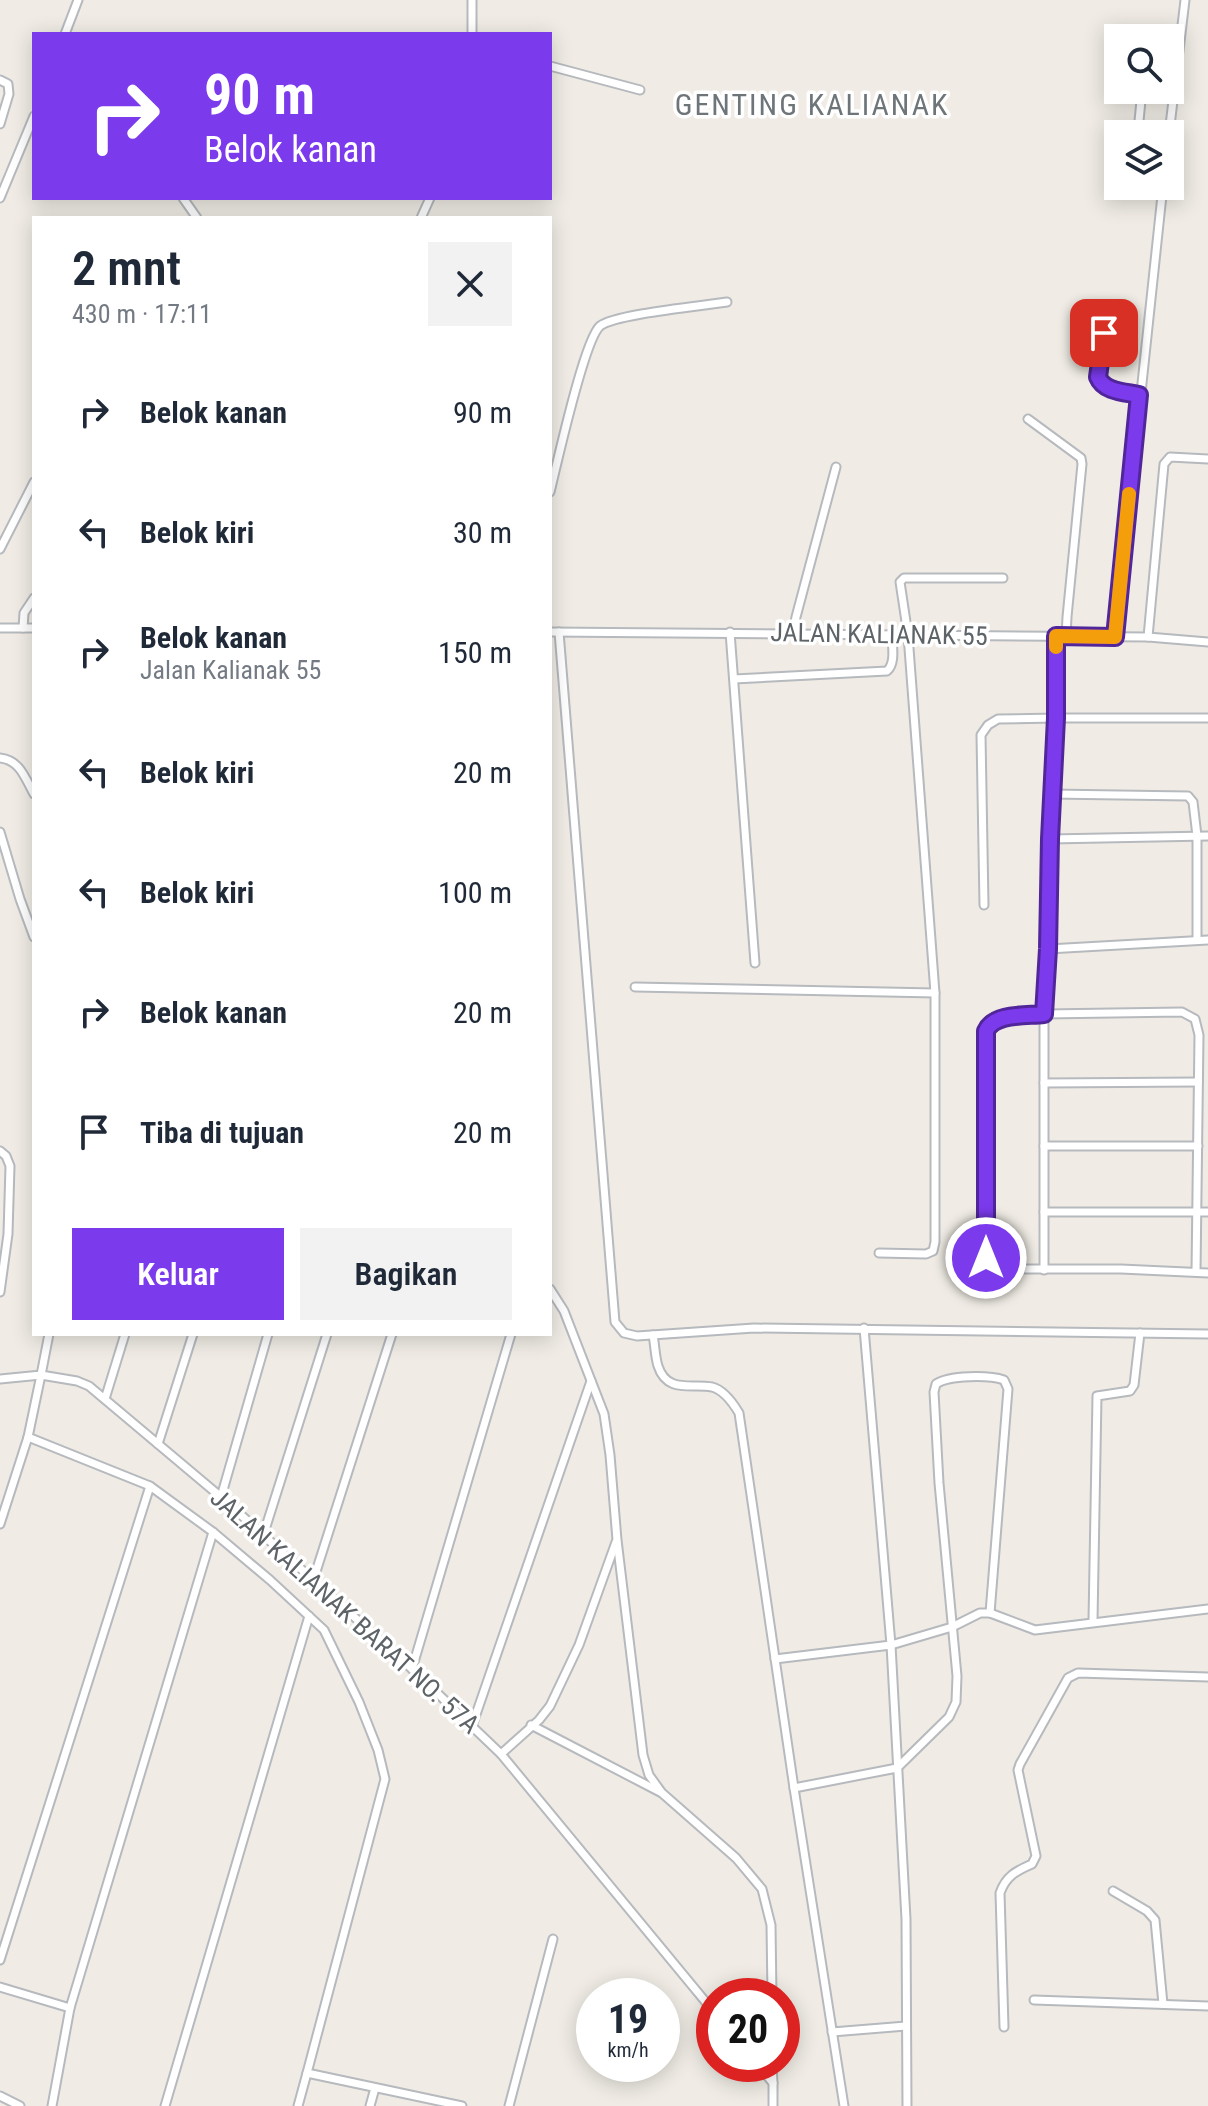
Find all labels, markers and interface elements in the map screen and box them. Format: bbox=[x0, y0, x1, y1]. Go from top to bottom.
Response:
map controls bbox=[1104, 24, 1184, 200]
button: search bbox=[1104, 24, 1184, 104]
text: 90 m bbox=[204, 62, 315, 128]
icon: right bbox=[72, 64, 176, 168]
district label: GENTING KALIANAK bbox=[675, 87, 949, 122]
button: layers bbox=[1104, 120, 1184, 200]
text: Belok kanan bbox=[204, 129, 377, 171]
text: 2 mnt bbox=[72, 240, 181, 297]
button: close bbox=[428, 242, 512, 326]
text: 430 m · 17:11 bbox=[72, 299, 212, 329]
pin bbox=[1070, 299, 1138, 367]
icon: arrive bbox=[1082, 311, 1126, 355]
icon: right bbox=[72, 390, 116, 434]
text: Belok kanan bbox=[140, 395, 287, 430]
text: 90 m bbox=[453, 395, 512, 430]
icon: left bbox=[72, 510, 116, 554]
text: Belok kiri bbox=[140, 515, 254, 550]
text: 30 m bbox=[453, 515, 512, 550]
street label: JALAN KALIANAK 55 bbox=[770, 617, 988, 651]
text: Belok kanan bbox=[140, 620, 287, 655]
icon: right bbox=[72, 630, 116, 674]
text: 150 m bbox=[438, 635, 512, 670]
text: Jalan Kalianak 55 bbox=[140, 655, 321, 685]
icon: left bbox=[72, 750, 116, 794]
text: Belok kiri bbox=[140, 755, 254, 790]
text: 20 m bbox=[453, 755, 512, 790]
icon: left bbox=[72, 870, 116, 914]
text: Belok kiri bbox=[140, 875, 254, 910]
text: 100 m bbox=[438, 875, 512, 910]
icon: right bbox=[72, 990, 116, 1034]
text: Belok kanan bbox=[140, 995, 287, 1030]
text: 20 m bbox=[453, 995, 512, 1030]
icon: arrive bbox=[72, 1110, 116, 1154]
text: Tiba di tujuan bbox=[140, 1115, 304, 1150]
text: 20 m bbox=[453, 1115, 512, 1150]
position arrow bbox=[944, 1216, 1028, 1300]
button: Keluar bbox=[72, 1228, 284, 1320]
button: Bagikan bbox=[300, 1228, 512, 1320]
street label: JALAN KALIANAK BARAT NO. 57A bbox=[205, 1482, 485, 1740]
speed limit sign: 20 bbox=[696, 1978, 800, 2082]
text: 19 bbox=[608, 1996, 648, 2043]
text: km/h bbox=[607, 2038, 649, 2062]

